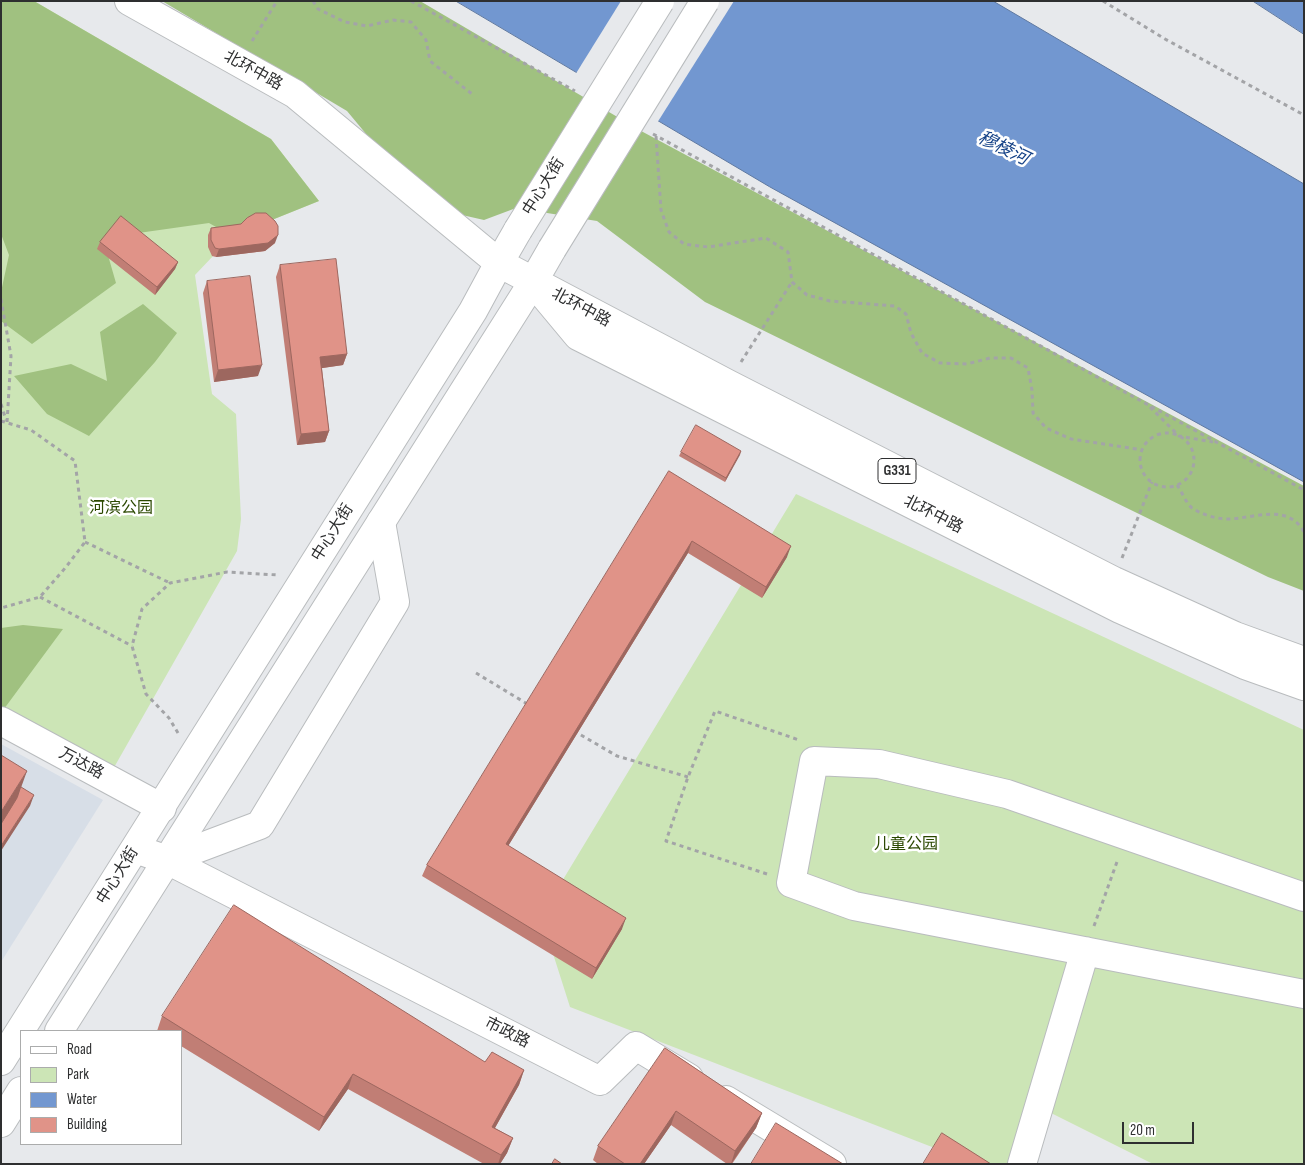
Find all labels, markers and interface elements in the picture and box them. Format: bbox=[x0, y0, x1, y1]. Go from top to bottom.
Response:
street label: 北环中路 bbox=[220, 47, 286, 95]
water label: 穆棱河 bbox=[974, 127, 1032, 171]
street label: 中心大街 bbox=[519, 155, 569, 219]
street label: 北环中路 bbox=[548, 285, 614, 331]
road number: G331 bbox=[878, 458, 916, 484]
street label: 北环中路 bbox=[900, 492, 966, 538]
park label: 河滨公园 bbox=[89, 499, 153, 519]
street label: 中心大街 bbox=[308, 501, 358, 565]
street label: 万达路 bbox=[55, 744, 107, 784]
park label: 儿童公园 bbox=[874, 835, 938, 855]
street label: 中心大街 bbox=[93, 844, 143, 908]
street label: 市政路 bbox=[481, 1014, 533, 1052]
legend bbox=[20, 1030, 182, 1145]
text: Road bbox=[67, 1040, 92, 1059]
text: Park bbox=[67, 1065, 89, 1084]
text: Water bbox=[67, 1090, 97, 1109]
scale bar bbox=[1125, 1112, 1198, 1144]
text: Building bbox=[67, 1115, 107, 1134]
text: 20 m bbox=[1130, 1121, 1155, 1140]

